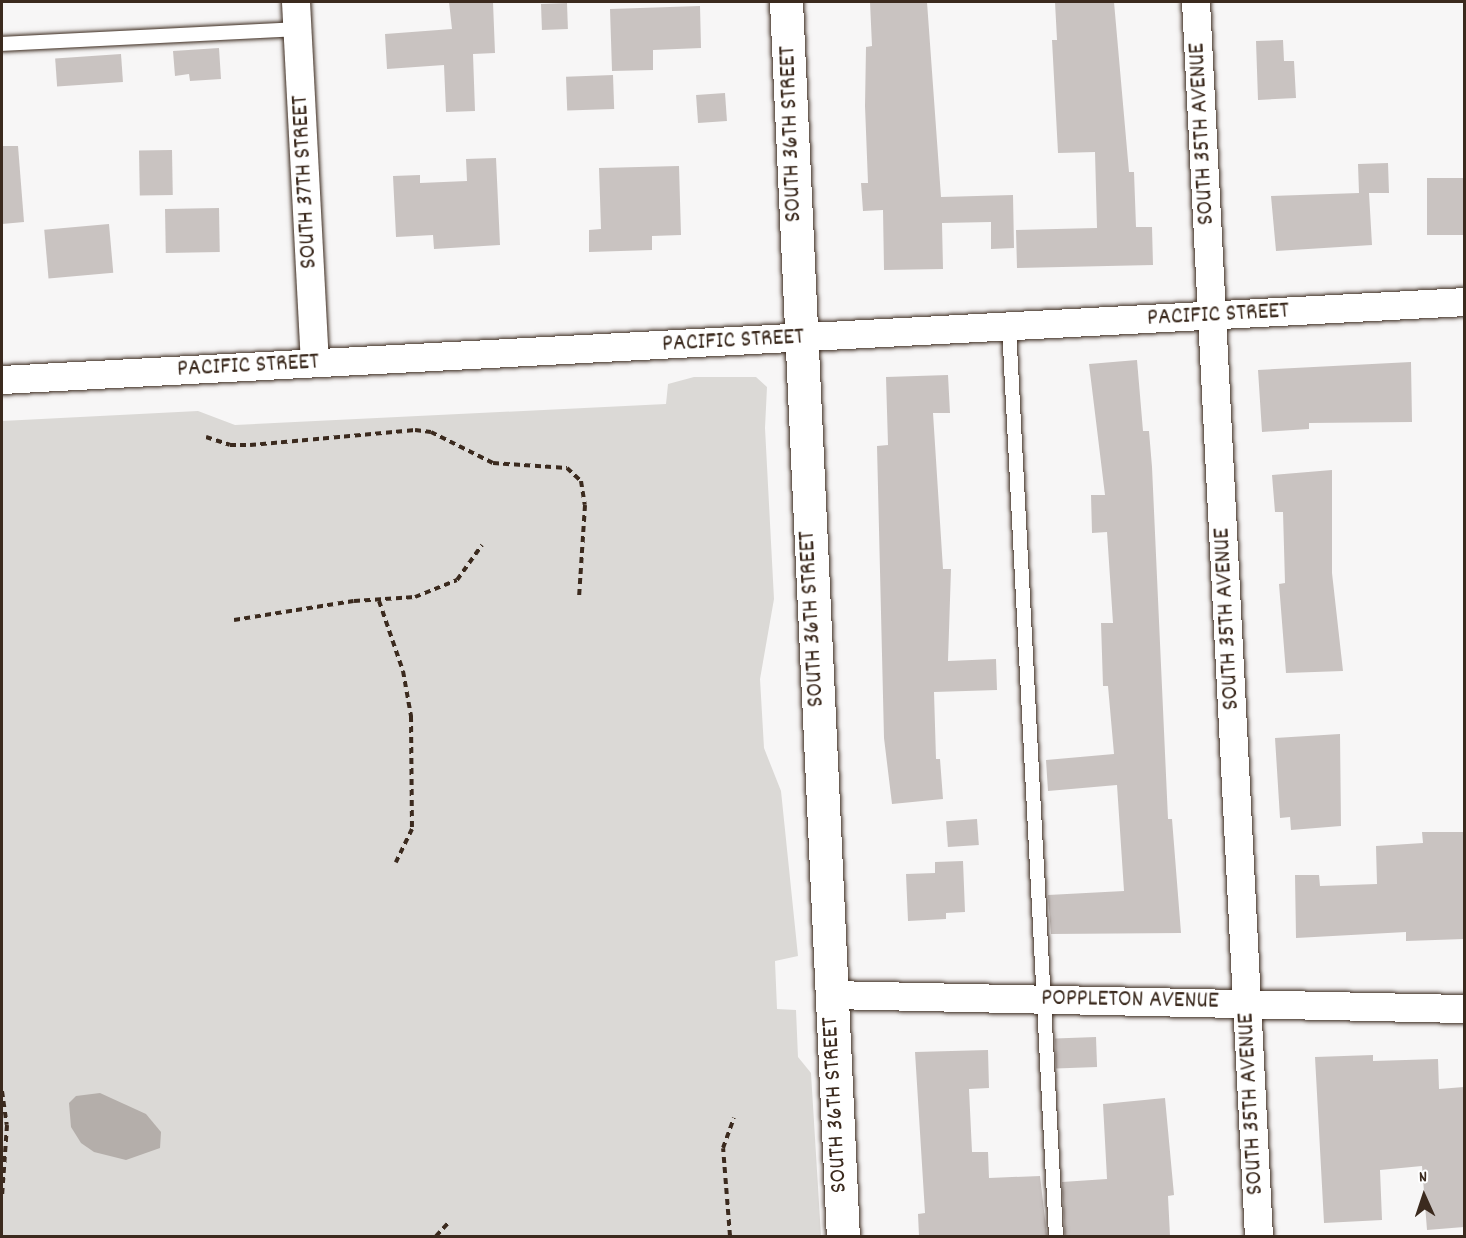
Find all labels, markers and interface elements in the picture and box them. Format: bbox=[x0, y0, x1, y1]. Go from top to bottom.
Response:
street label: SOUTH 35TH AVENUE bbox=[1184, 42, 1222, 226]
street label: SOUTH 36TH STREET bbox=[775, 45, 809, 223]
street label: SOUTH 37TH STREET bbox=[287, 94, 325, 270]
street label: PACIFIC STREET bbox=[1146, 298, 1290, 334]
street label: PACIFIC STREET bbox=[661, 324, 805, 360]
street label: PACIFIC STREET bbox=[176, 349, 320, 385]
street label: SOUTH 35TH AVENUE bbox=[1209, 527, 1247, 711]
street label: SOUTH 36TH STREET bbox=[794, 530, 832, 708]
street label: POPPLETON AVENUE bbox=[1041, 985, 1219, 1017]
street label: SOUTH 35TH AVENUE bbox=[1233, 1012, 1271, 1196]
street label: SOUTH 36TH STREET bbox=[817, 1016, 855, 1194]
north arrow bbox=[1394, 1166, 1454, 1226]
text: N bbox=[1418, 1166, 1428, 1189]

